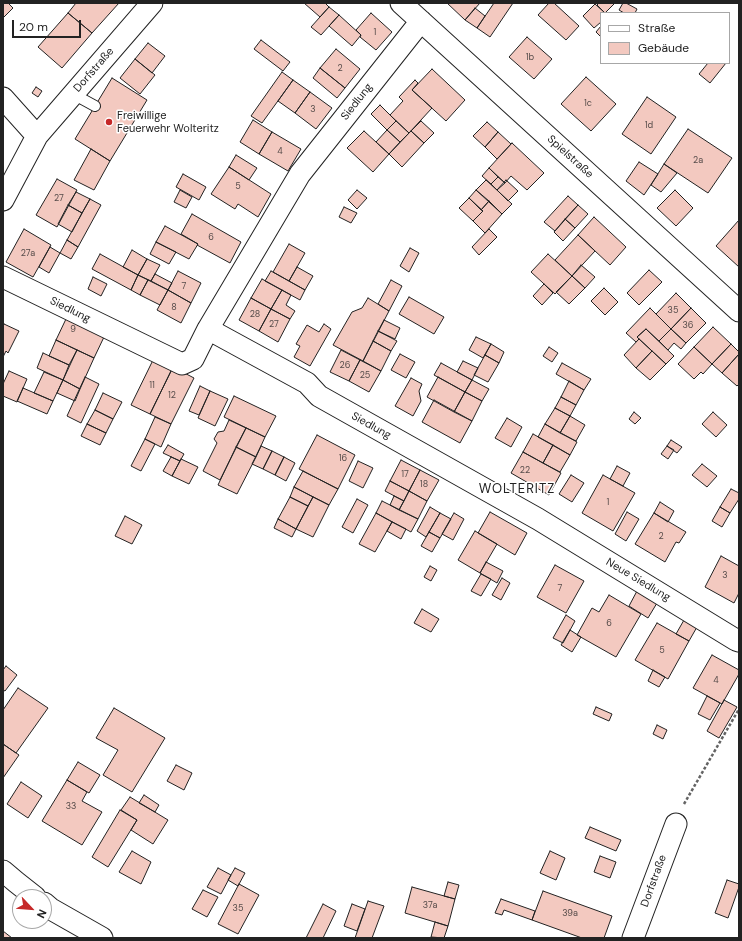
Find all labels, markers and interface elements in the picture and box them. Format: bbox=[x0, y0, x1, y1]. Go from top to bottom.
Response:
scale bar bbox=[14, 12, 83, 38]
legend bbox=[600, 12, 730, 64]
text: 20 m bbox=[19, 19, 48, 35]
text: Straße bbox=[638, 20, 675, 36]
house number: 1 bbox=[374, 28, 376, 38]
text: Gebäude bbox=[638, 40, 689, 56]
street label: Dorfstraße bbox=[71, 45, 117, 95]
house number: 1b bbox=[526, 53, 534, 63]
house number: 2 bbox=[337, 64, 343, 74]
street label: Siedlung bbox=[338, 81, 376, 123]
house number: 1c bbox=[584, 99, 592, 109]
house number: 3 bbox=[310, 105, 316, 115]
place label: Freiwillige Feuerwehr Wolteritz bbox=[117, 109, 219, 135]
marker: Freiwillige Feuerwehr Wolteritz bbox=[104, 117, 114, 127]
house number: 1d bbox=[645, 121, 653, 131]
street label: Spielstraße bbox=[544, 133, 596, 181]
house number: 4 bbox=[277, 147, 283, 157]
house number: 2a bbox=[693, 156, 703, 166]
house number: 5 bbox=[235, 182, 241, 192]
house number: 27 bbox=[54, 194, 64, 204]
house number: 6 bbox=[208, 233, 214, 243]
house number: 27a bbox=[21, 249, 35, 259]
house number: 7 bbox=[182, 282, 186, 292]
street label: Siedlung bbox=[48, 295, 92, 325]
house number: 8 bbox=[171, 303, 177, 313]
house number: 35 bbox=[668, 306, 678, 316]
house number: 28 bbox=[250, 310, 260, 320]
house number: 27 bbox=[269, 320, 279, 330]
house number: 36 bbox=[683, 321, 693, 331]
house number: 9 bbox=[70, 325, 76, 335]
house number: 26 bbox=[340, 361, 350, 371]
house number: 25 bbox=[360, 371, 370, 381]
house number: 11 bbox=[149, 381, 155, 391]
house number: 12 bbox=[168, 391, 176, 401]
street label: Siedlung bbox=[349, 410, 393, 442]
house number: 16 bbox=[339, 454, 347, 464]
house number: 22 bbox=[520, 466, 530, 476]
house number: 17 bbox=[401, 470, 409, 480]
house number: 18 bbox=[420, 480, 428, 490]
district label: WOLTERITZ bbox=[479, 482, 555, 498]
house number: 1 bbox=[607, 498, 609, 508]
house number: 2 bbox=[658, 532, 664, 542]
street label: Neue Siedlung bbox=[603, 556, 673, 604]
house number: 3 bbox=[722, 571, 728, 581]
house number: 7 bbox=[558, 584, 562, 594]
house number: 6 bbox=[606, 619, 612, 629]
house number: 5 bbox=[659, 646, 665, 656]
house number: 4 bbox=[713, 676, 719, 686]
house number: 33 bbox=[66, 802, 76, 812]
street label: Dorfstraße bbox=[638, 853, 670, 909]
north arrow bbox=[12, 889, 52, 929]
house number: 37a bbox=[423, 901, 437, 911]
house number: 35 bbox=[233, 904, 243, 914]
text: N bbox=[34, 907, 50, 920]
house number: 39a bbox=[562, 909, 578, 919]

